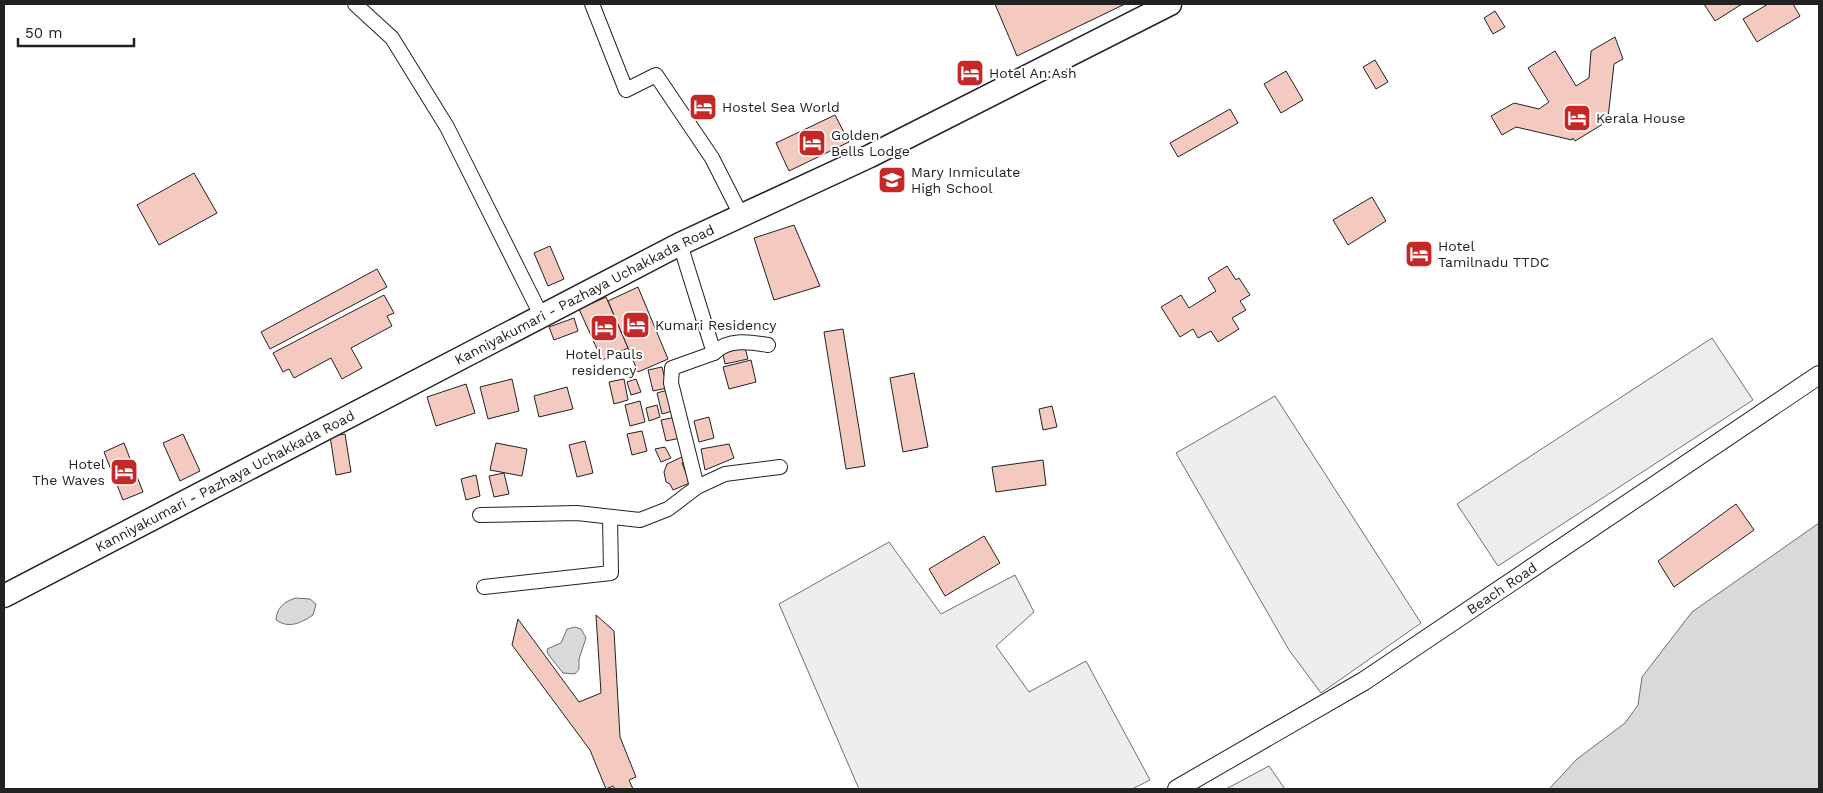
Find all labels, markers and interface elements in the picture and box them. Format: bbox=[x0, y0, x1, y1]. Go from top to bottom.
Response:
scale bar bbox=[18, 15, 134, 47]
text: 50 m bbox=[25, 24, 62, 42]
hotel icon: Hotel An:Ash bbox=[955, 58, 985, 88]
place label: Hotel An:Ash bbox=[989, 65, 1077, 81]
hotel icon: Hostel Sea World bbox=[688, 92, 718, 122]
place label: Hostel Sea World bbox=[722, 99, 840, 115]
hotel icon: Kerala House bbox=[1562, 103, 1592, 133]
place label: Kerala House bbox=[1596, 110, 1685, 126]
place label: Golden Bells Lodge bbox=[831, 127, 910, 159]
hotel icon: Golden Bells Lodge bbox=[797, 128, 827, 158]
place label: Mary Inmiculate High School bbox=[911, 164, 1020, 196]
school or university icon: Mary Inmiculate High School bbox=[877, 165, 907, 195]
street label: Kanniyakumari - Pazhaya Uchakkada Road bbox=[452, 221, 717, 368]
place label: Hotel Tamilnadu TTDC bbox=[1438, 238, 1549, 270]
hotel icon: Hotel Tamilnadu TTDC bbox=[1404, 239, 1434, 269]
hotel icon: Kumari Residency bbox=[621, 310, 651, 340]
hotel icon: Hotel Pauls residency bbox=[589, 313, 619, 343]
place label: Kumari Residency bbox=[655, 317, 777, 333]
place label: Hotel Pauls residency bbox=[565, 346, 643, 378]
street label: Kanniyakumari - Pazhaya Uchakkada Road bbox=[93, 407, 357, 555]
place label: Hotel The Waves bbox=[32, 456, 106, 488]
hotel icon: Hotel The Waves bbox=[109, 457, 139, 487]
street label: Beach Road bbox=[1464, 559, 1540, 617]

